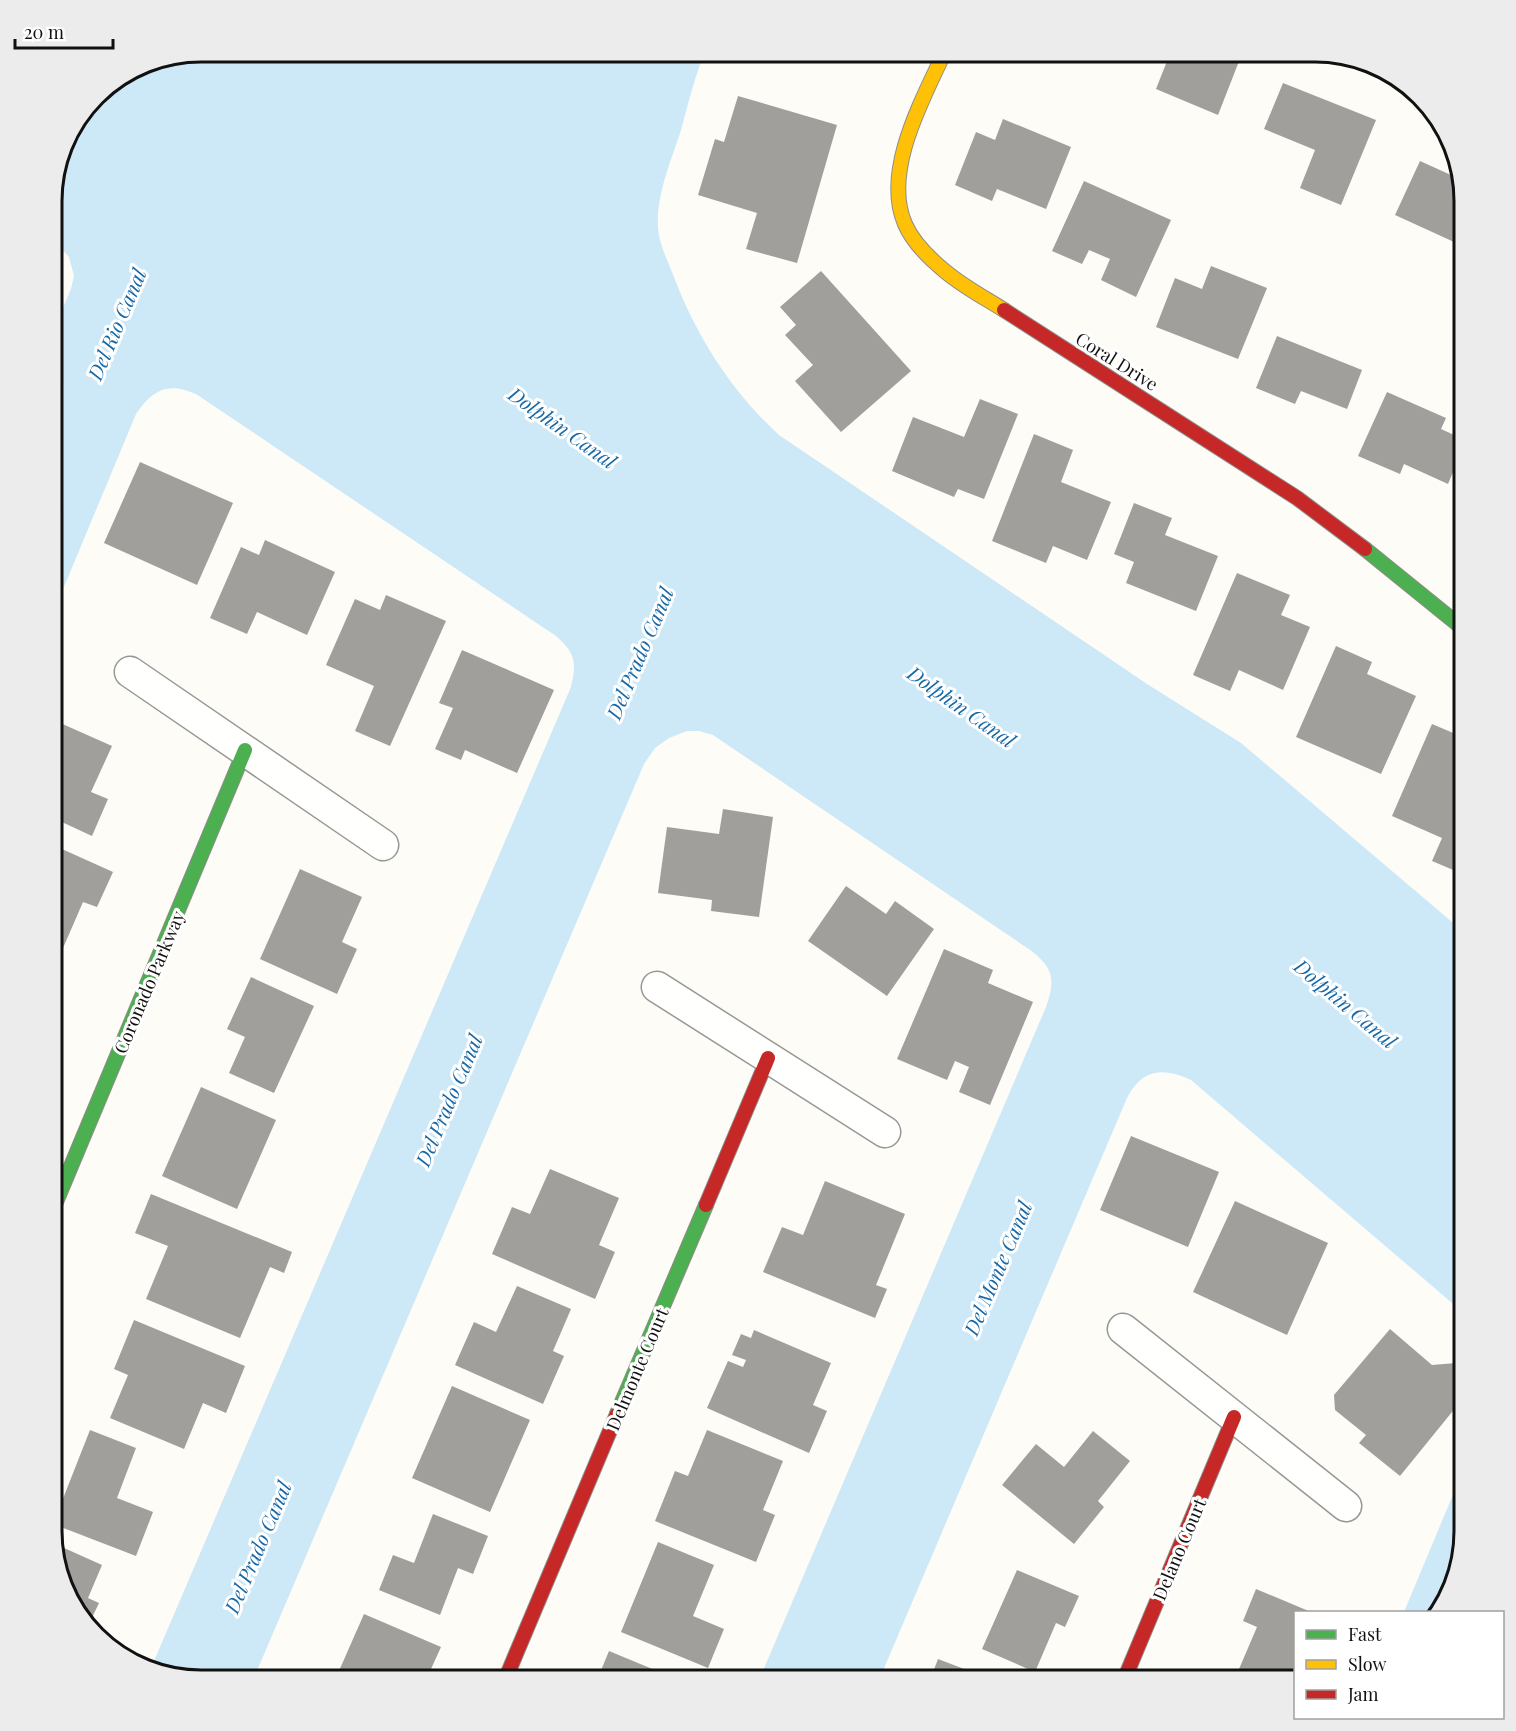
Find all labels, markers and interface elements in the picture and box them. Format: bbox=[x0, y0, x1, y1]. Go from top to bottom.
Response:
scale bar bbox=[15, 12, 112, 50]
text: 20 m bbox=[24, 20, 64, 44]
water label: Del Rio Canal bbox=[80, 263, 152, 385]
street label: Coral Drive bbox=[1071, 326, 1163, 396]
water label: Dolphin Canal bbox=[503, 379, 623, 475]
water label: Del Prado Canal bbox=[599, 582, 679, 724]
water label: Dolphin Canal bbox=[902, 658, 1022, 754]
street label: Coronado Parkway bbox=[108, 907, 190, 1057]
water label: Dolphin Canal bbox=[1288, 952, 1404, 1055]
water label: Del Prado Canal bbox=[408, 1029, 488, 1171]
water label: Del Monte Canal bbox=[956, 1196, 1038, 1340]
street label: Delmonte Court bbox=[600, 1303, 674, 1434]
water label: Del Prado Canal bbox=[217, 1476, 297, 1618]
street label: Delano Court bbox=[1147, 1494, 1211, 1604]
legend bbox=[1294, 1611, 1504, 1719]
text: Fast bbox=[1348, 1622, 1382, 1646]
text: Slow bbox=[1348, 1652, 1386, 1676]
text: Jam bbox=[1347, 1682, 1378, 1706]

